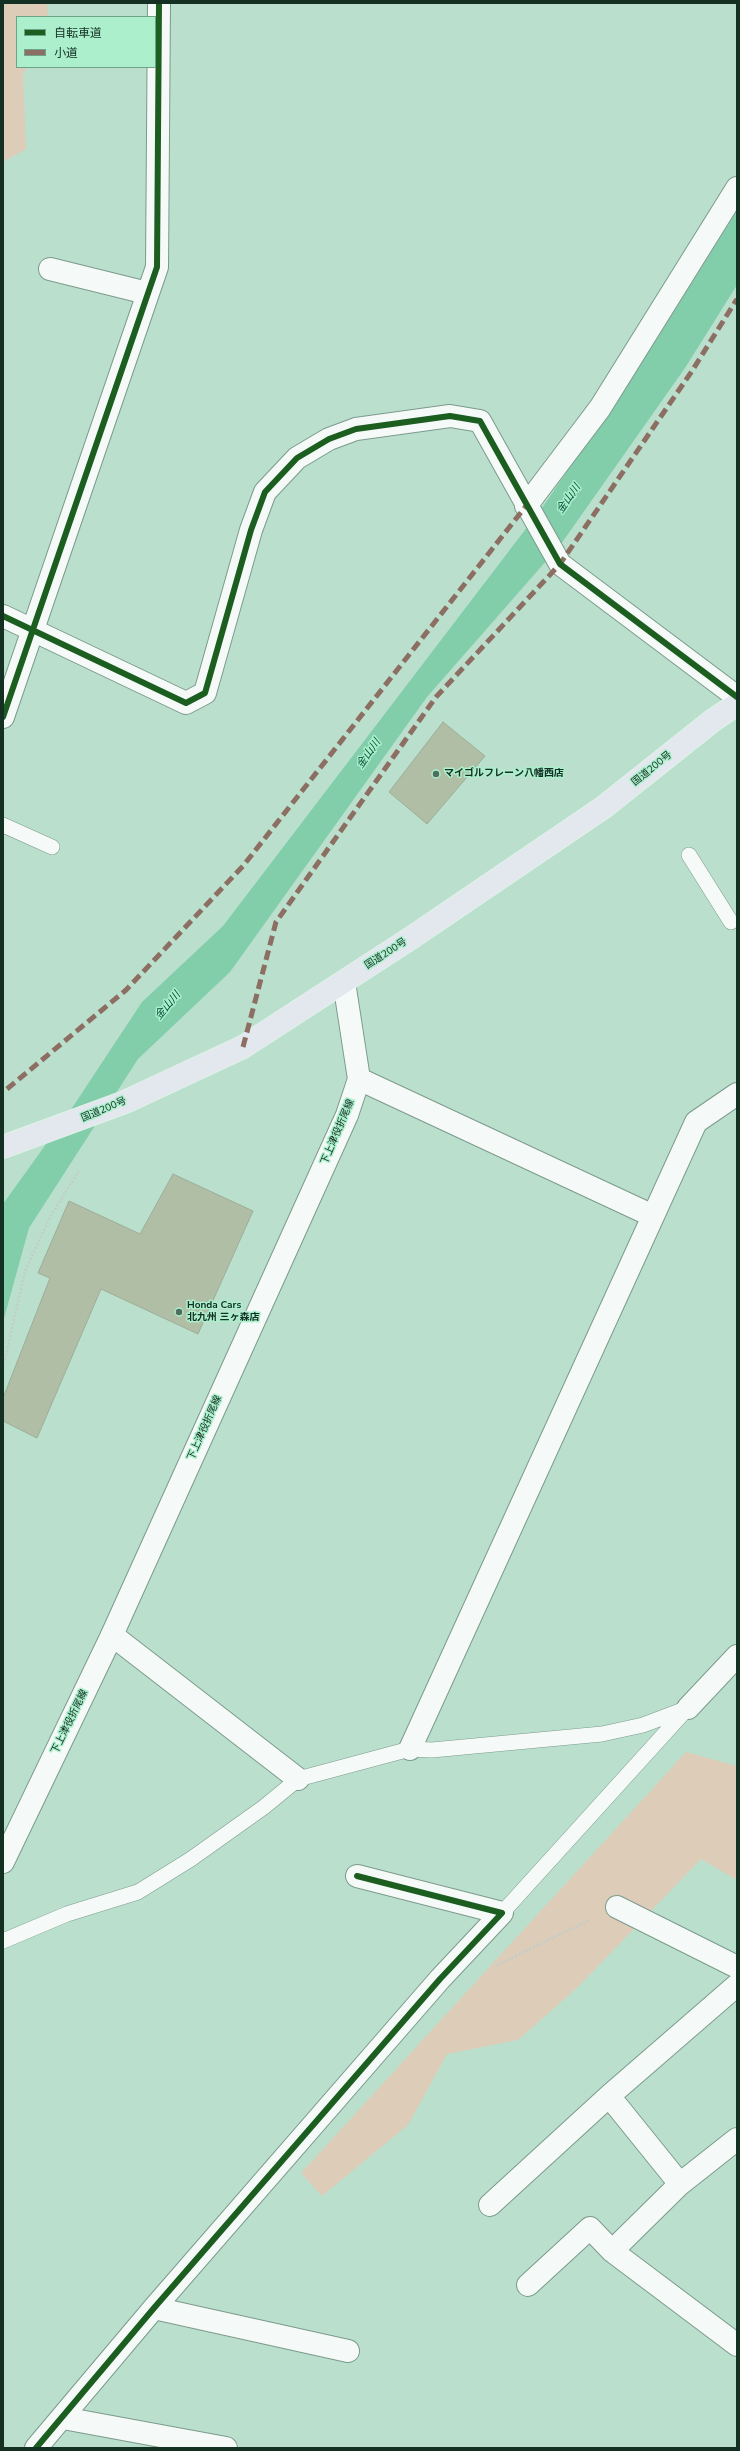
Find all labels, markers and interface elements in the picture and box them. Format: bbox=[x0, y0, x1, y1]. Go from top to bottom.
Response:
legend bbox=[16, 16, 156, 68]
text: 自転車道 bbox=[54, 25, 102, 41]
text: 小道 bbox=[54, 45, 78, 61]
water label: 金山川 bbox=[554, 482, 584, 516]
water label: 金山川 bbox=[354, 737, 384, 771]
street label: 国道200号 bbox=[630, 749, 674, 789]
place label: マイゴルフレーン八幡西店 bbox=[444, 768, 564, 780]
marker: マイゴルフレーン八幡西店 bbox=[431, 769, 441, 779]
street label: 国道200号 bbox=[363, 936, 409, 972]
water label: 金山川 bbox=[152, 989, 184, 1023]
street label: 国道200号 bbox=[80, 1095, 128, 1125]
street label: 下上津役折尾線 bbox=[319, 1097, 357, 1167]
place label: Honda Cars 北九州 三ヶ森店 bbox=[187, 1300, 260, 1324]
marker: Honda Cars 北九州 三ヶ森店 bbox=[174, 1307, 184, 1317]
street label: 下上津役折尾線 bbox=[185, 1394, 225, 1462]
street label: 下上津役折尾線 bbox=[49, 1688, 91, 1756]

